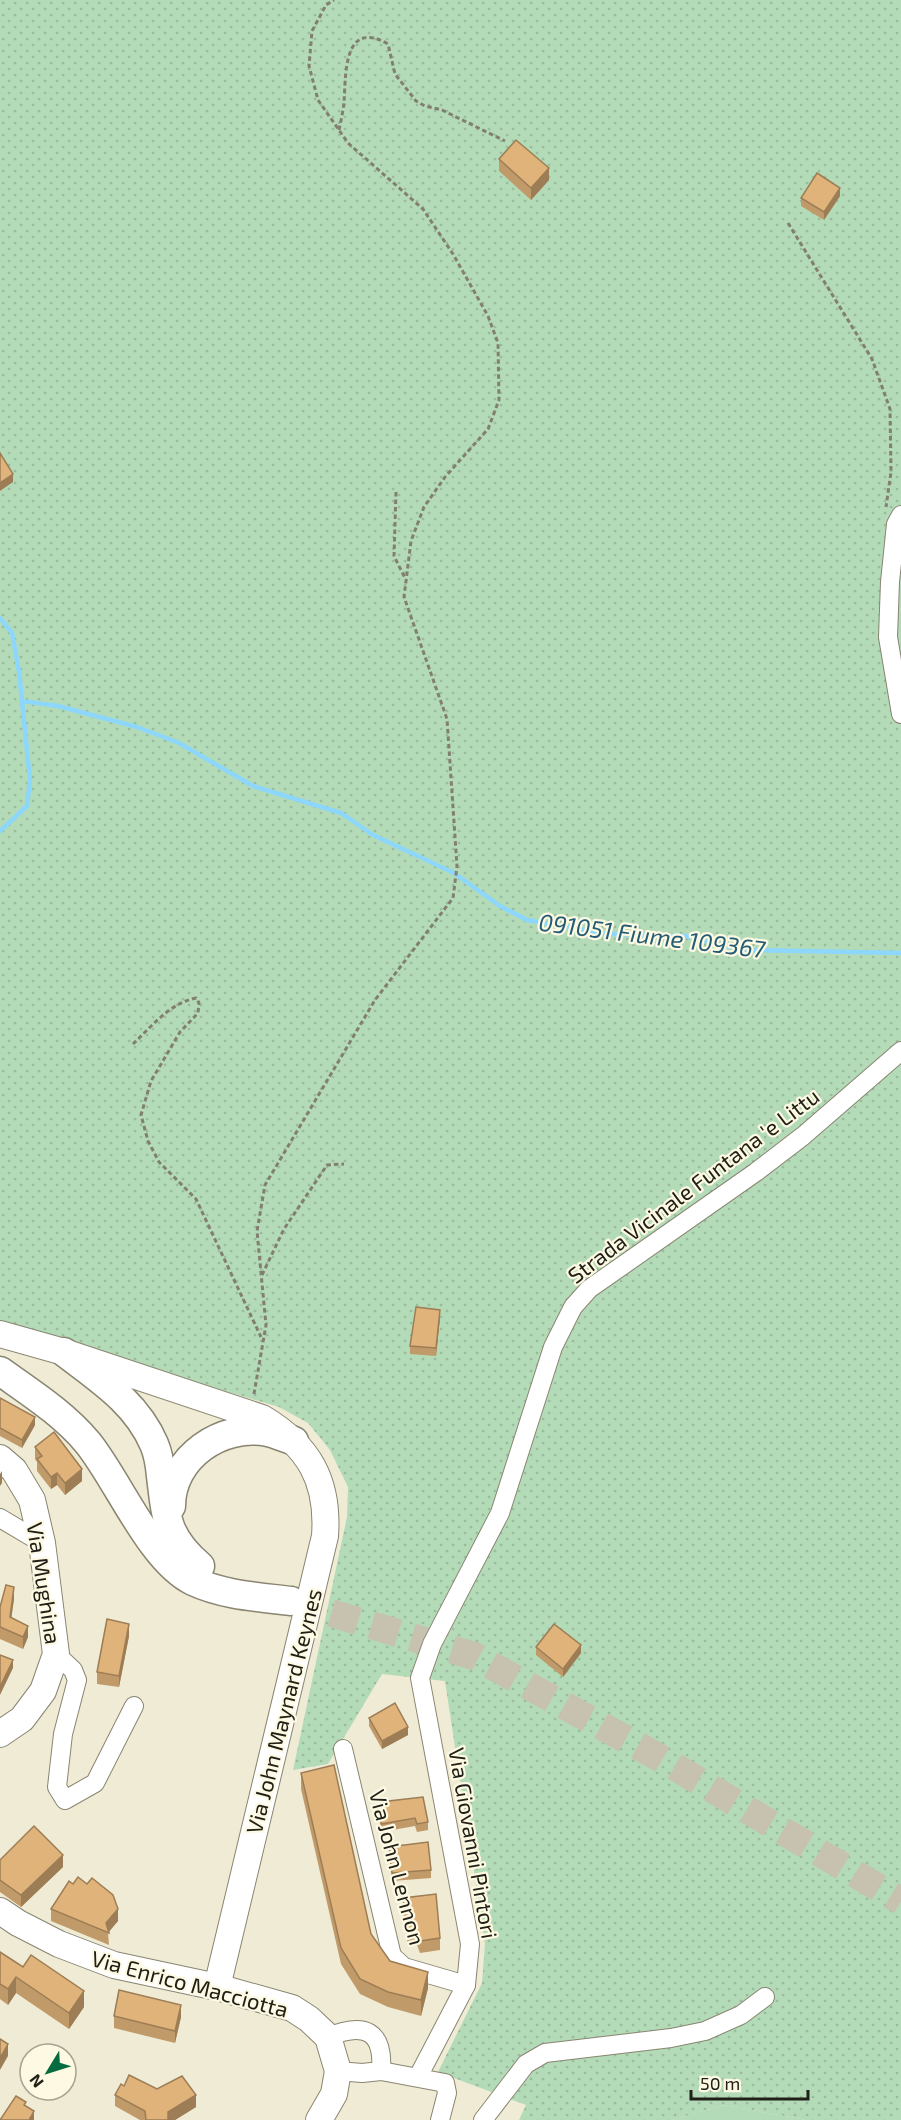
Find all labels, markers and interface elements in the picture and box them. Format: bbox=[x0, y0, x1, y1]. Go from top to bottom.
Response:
water label: 091051 Fiume 109367 bbox=[537, 907, 768, 963]
street label: Strada Vicinale Funtana 'e Littu bbox=[562, 1082, 824, 1288]
street label: Via Mughina bbox=[23, 1520, 67, 1646]
street label: Via John Maynard Keynes bbox=[240, 1586, 326, 1836]
street label: Via Giovanni Pintori bbox=[444, 1746, 504, 1940]
street label: Via John Lennon bbox=[365, 1786, 431, 1948]
street label: Via Enrico Macciotta bbox=[89, 1944, 291, 2022]
north arrow bbox=[18, 2042, 78, 2102]
scale bar bbox=[691, 2063, 808, 2101]
text: N bbox=[25, 2071, 47, 2092]
text: 50 m bbox=[700, 2072, 740, 2094]

